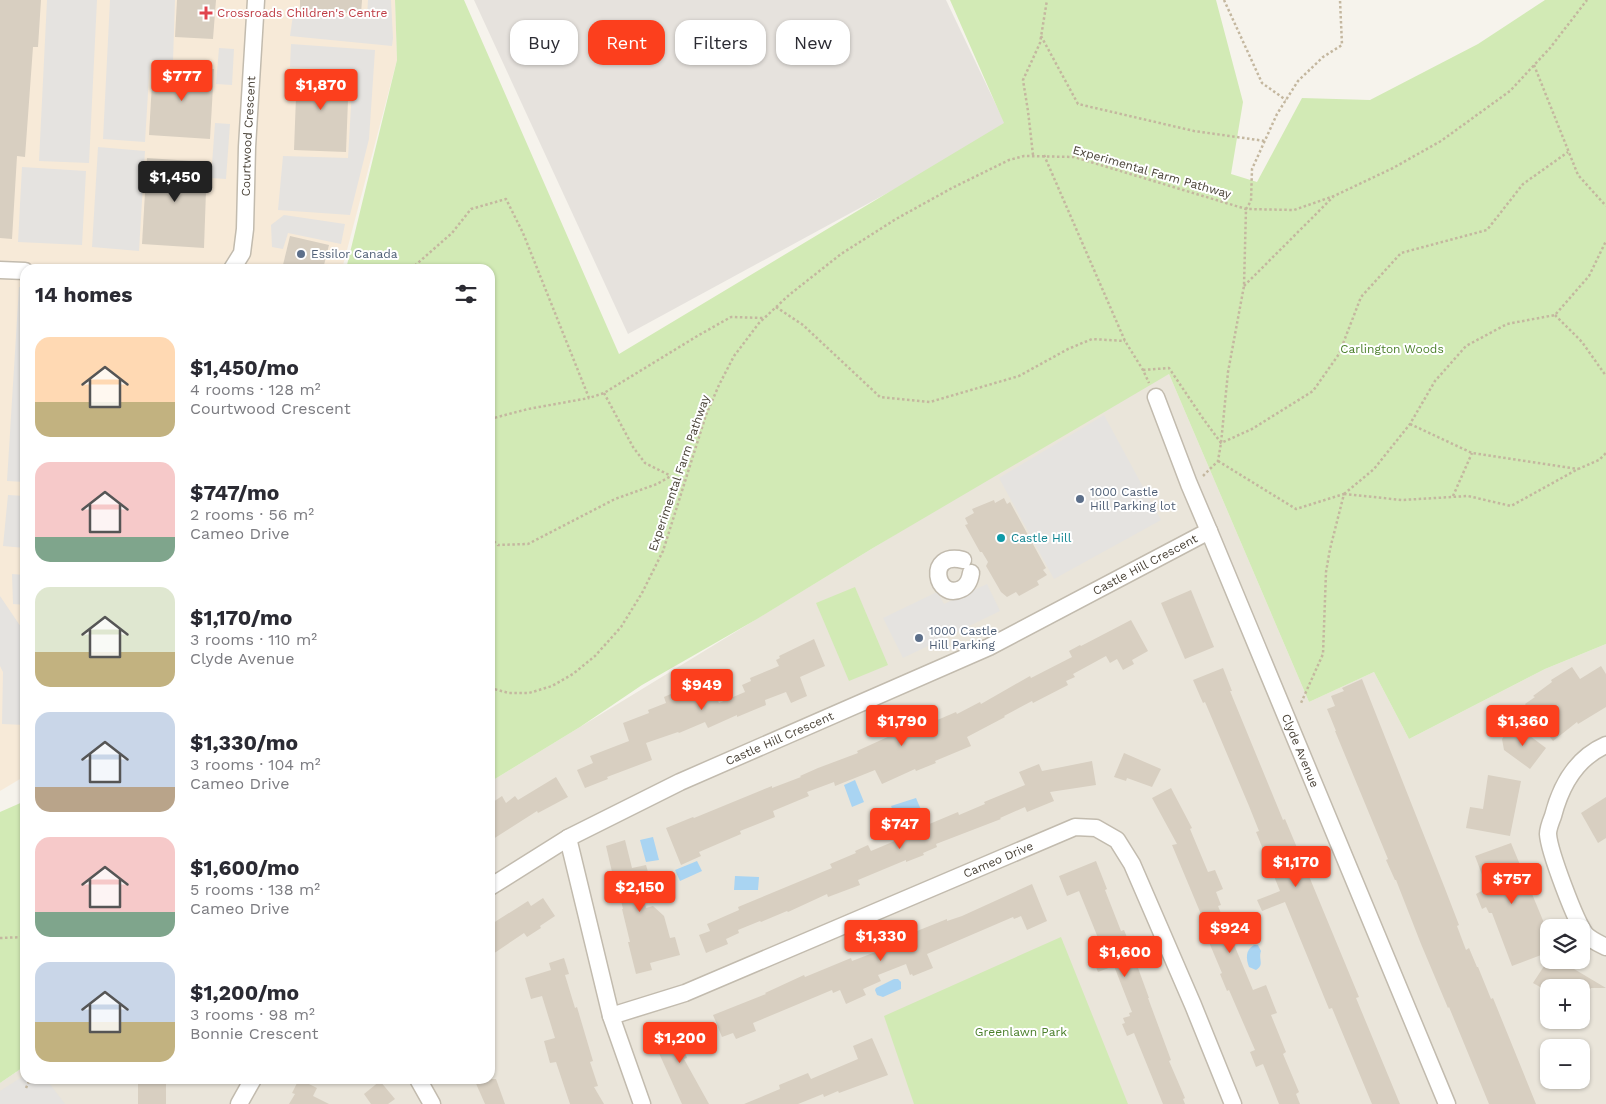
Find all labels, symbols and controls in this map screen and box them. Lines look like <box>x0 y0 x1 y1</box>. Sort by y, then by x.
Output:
marker: Crossroads Children's Centre <box>199 6 213 20</box>
place label: Crossroads Children's Centre <box>217 6 388 20</box>
chip: Buy <box>510 20 578 65</box>
chip: Rent <box>588 20 665 65</box>
chip: Filters <box>675 20 766 65</box>
chip: New <box>776 20 850 65</box>
pin: $777 <box>152 59 212 102</box>
text: $777 <box>162 66 202 85</box>
pin: $1,870 <box>280 68 362 111</box>
street label: Courtwood Crescent <box>239 75 258 197</box>
text: $1,870 <box>296 75 346 94</box>
street label: Experimental Farm Pathway <box>1071 143 1234 202</box>
pin: $1,450 <box>134 160 216 203</box>
text: $1,450 <box>149 167 201 186</box>
place label: Essilor Canada <box>311 247 398 261</box>
marker: Essilor Canada <box>295 248 307 260</box>
icon: filters <box>452 280 480 308</box>
text: 14 homes <box>35 282 132 307</box>
park label: Carlington Woods <box>1340 342 1444 356</box>
text: $1,450/mo <box>190 355 299 380</box>
icon: home <box>75 357 135 417</box>
text: 4 rooms · 128 m² <box>190 380 321 399</box>
street label: Experimental Farm Pathway <box>646 392 713 553</box>
text: Courtwood Crescent <box>190 399 351 418</box>
text: $747/mo <box>190 480 279 505</box>
icon: home <box>75 482 135 542</box>
place label: 1000 Castle Hill Parking lot <box>1090 485 1176 513</box>
marker: 1000 Castle Hill Parking lot <box>1074 493 1086 505</box>
text: 2 rooms · 56 m² <box>190 505 314 524</box>
text: Cameo Drive <box>190 524 289 543</box>
place label: Castle Hill <box>1011 531 1072 545</box>
street label: Castle Hill Crescent <box>1090 531 1200 598</box>
marker: Castle Hill <box>995 532 1007 544</box>
text: $1,170/mo <box>190 605 292 630</box>
icon: home <box>75 607 135 667</box>
place label: 1000 Castle Hill Parking <box>929 624 997 652</box>
text: 3 rooms · 110 m² <box>190 630 317 649</box>
marker: 1000 Castle Hill Parking <box>913 632 925 644</box>
text: Clyde Avenue <box>190 649 294 668</box>
pin: $949 <box>672 668 732 711</box>
text: $949 <box>682 675 722 694</box>
pin: $1,790 <box>861 704 943 747</box>
pin: $1,360 <box>1482 704 1564 747</box>
street label: Castle Hill Crescent <box>723 709 836 768</box>
text: $1,790 <box>877 711 927 730</box>
text: $1,360 <box>1497 711 1549 730</box>
street label: Clyde Avenue <box>1279 712 1322 790</box>
text: $1,330/mo <box>190 730 298 755</box>
icon: home <box>75 732 135 792</box>
text: 3 rooms · 104 m² <box>190 755 321 774</box>
text: Cameo Drive <box>190 774 289 793</box>
pin: $747 <box>870 808 930 850</box>
text: $747 <box>881 814 919 833</box>
street label: Cameo Drive <box>961 839 1035 881</box>
pin: $1,170 <box>1255 846 1337 888</box>
text: $1,170 <box>1273 852 1319 871</box>
text: $1,600/mo <box>190 855 299 880</box>
icon: home <box>75 857 135 917</box>
pin: $757 <box>1482 862 1542 905</box>
text: $757 <box>1493 869 1531 888</box>
pin: $2,150 <box>599 870 681 913</box>
text: $2,150 <box>615 877 665 896</box>
text: 5 rooms · 138 m² <box>190 880 320 899</box>
text: Cameo Drive <box>190 899 289 918</box>
pin: $924 <box>1200 912 1260 954</box>
text: $924 <box>1210 918 1250 937</box>
map controls <box>1540 919 1590 1089</box>
button: layers <box>1540 919 1590 969</box>
pin: $1,330 <box>840 920 922 962</box>
text: $1,330 <box>855 926 907 945</box>
pin: $1,600 <box>1084 936 1166 978</box>
text: $1,600 <box>1099 942 1151 961</box>
button: + <box>1540 979 1590 1029</box>
text: $1,200/mo <box>190 980 299 1005</box>
icon: home <box>75 982 135 1042</box>
text: 3 rooms · 98 m² <box>190 1005 315 1024</box>
pin: $1,200 <box>639 1022 721 1064</box>
text: Bonnie Crescent <box>190 1024 318 1043</box>
park label: Greenlawn Park <box>975 1025 1067 1039</box>
text: $1,200 <box>654 1028 706 1047</box>
button: − <box>1540 1039 1590 1089</box>

